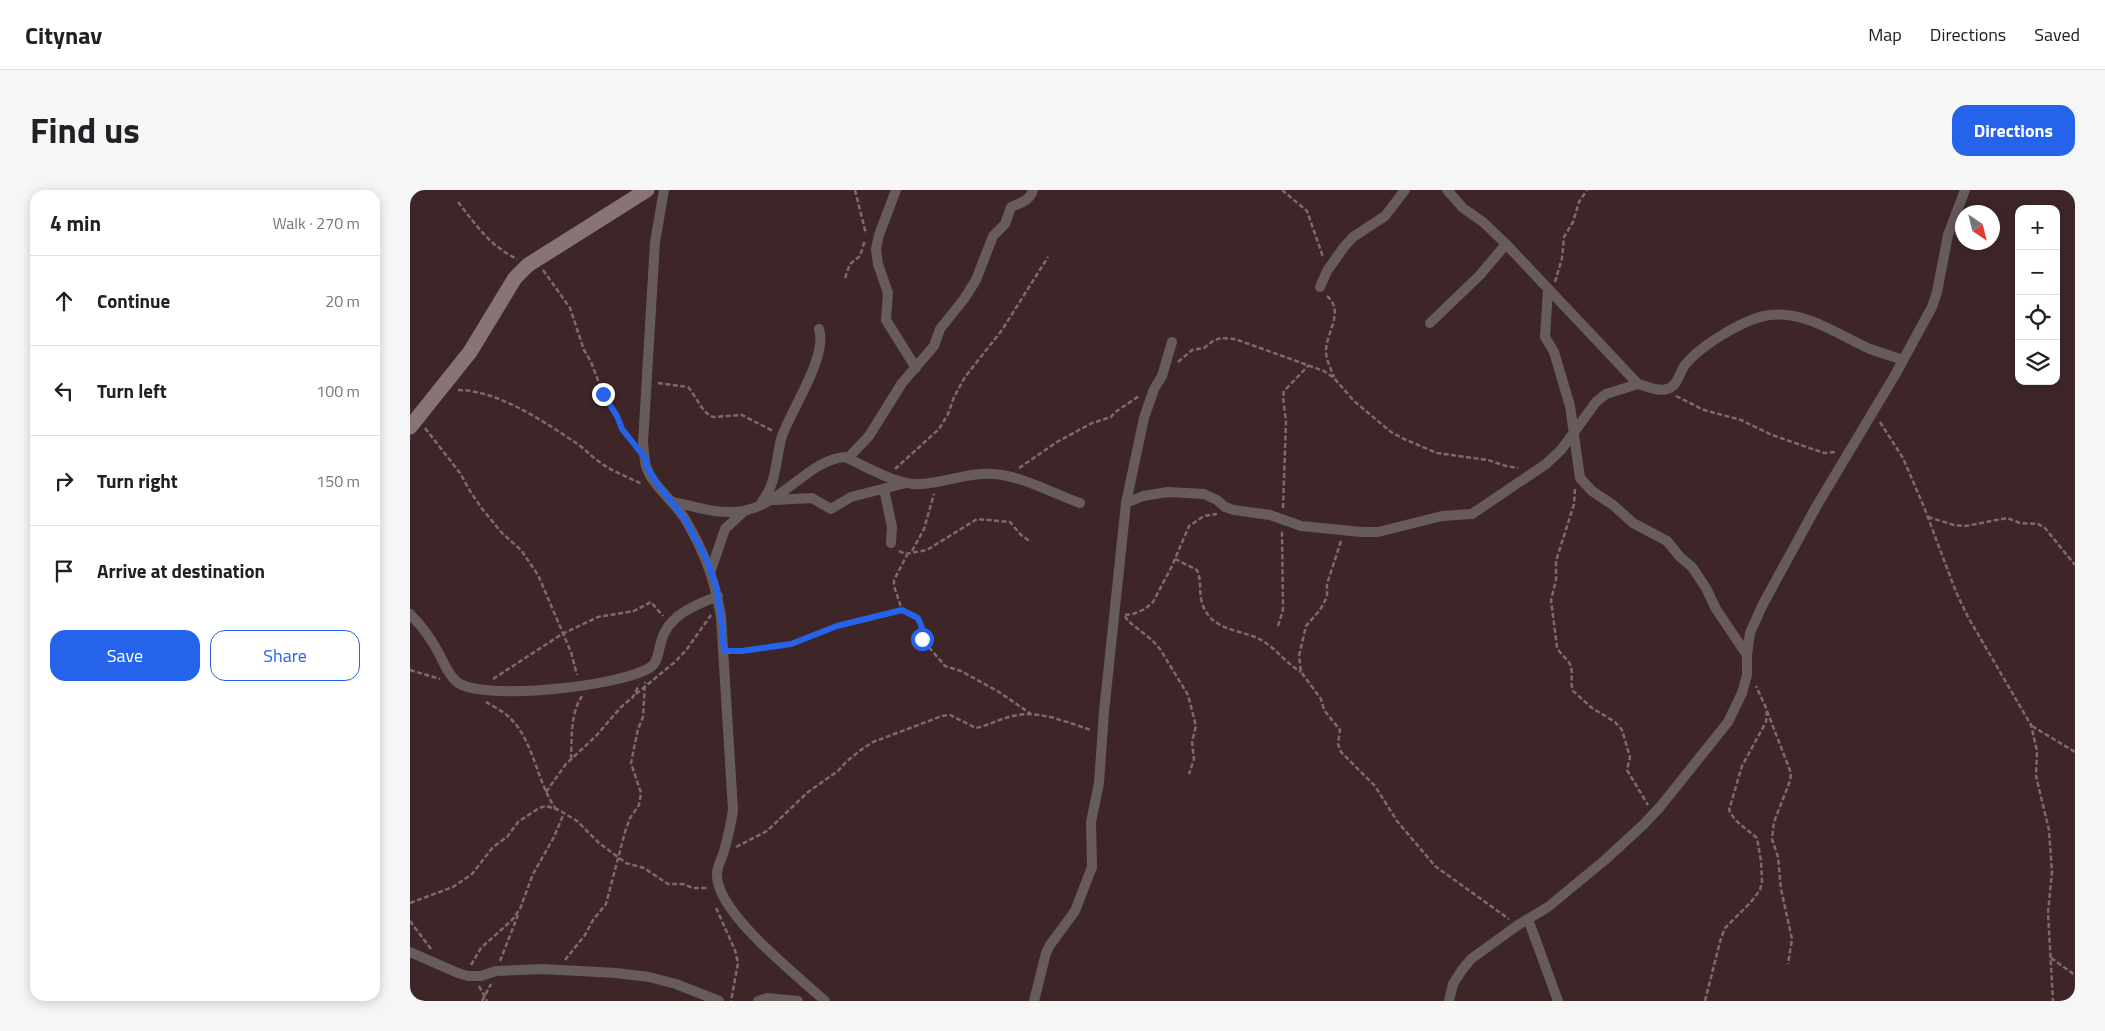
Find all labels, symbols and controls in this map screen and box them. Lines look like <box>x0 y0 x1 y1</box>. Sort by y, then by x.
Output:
text: Citynav <box>25 17 102 53</box>
text: Map <box>1868 21 1902 48</box>
text: Directions <box>1930 21 2006 48</box>
text: Saved <box>2034 21 2080 48</box>
text: Find us <box>30 103 140 157</box>
button: Directions <box>1952 105 2075 156</box>
north arrow <box>1955 205 2000 250</box>
map controls <box>2015 205 2060 385</box>
button: + <box>2015 205 2060 250</box>
text: 4 min <box>50 207 101 239</box>
text: Walk · 270 m <box>272 211 360 235</box>
button: − <box>2015 250 2060 295</box>
text: Continue <box>97 286 170 315</box>
icon: ahead <box>50 287 78 315</box>
text: 20 m <box>325 289 360 313</box>
button: locate <box>2015 295 2060 340</box>
button: layers <box>2015 340 2060 385</box>
text: Turn left <box>97 376 167 405</box>
icon: left <box>50 377 78 405</box>
text: 100 m <box>316 379 360 403</box>
route end <box>592 383 615 406</box>
text: Turn right <box>97 466 178 495</box>
icon: right <box>50 467 78 495</box>
text: 150 m <box>316 469 360 493</box>
text: Arrive at destination <box>97 556 265 585</box>
icon: arrive <box>50 557 78 585</box>
route start <box>911 628 934 651</box>
button: Save <box>50 630 200 681</box>
button: Share <box>210 630 360 681</box>

